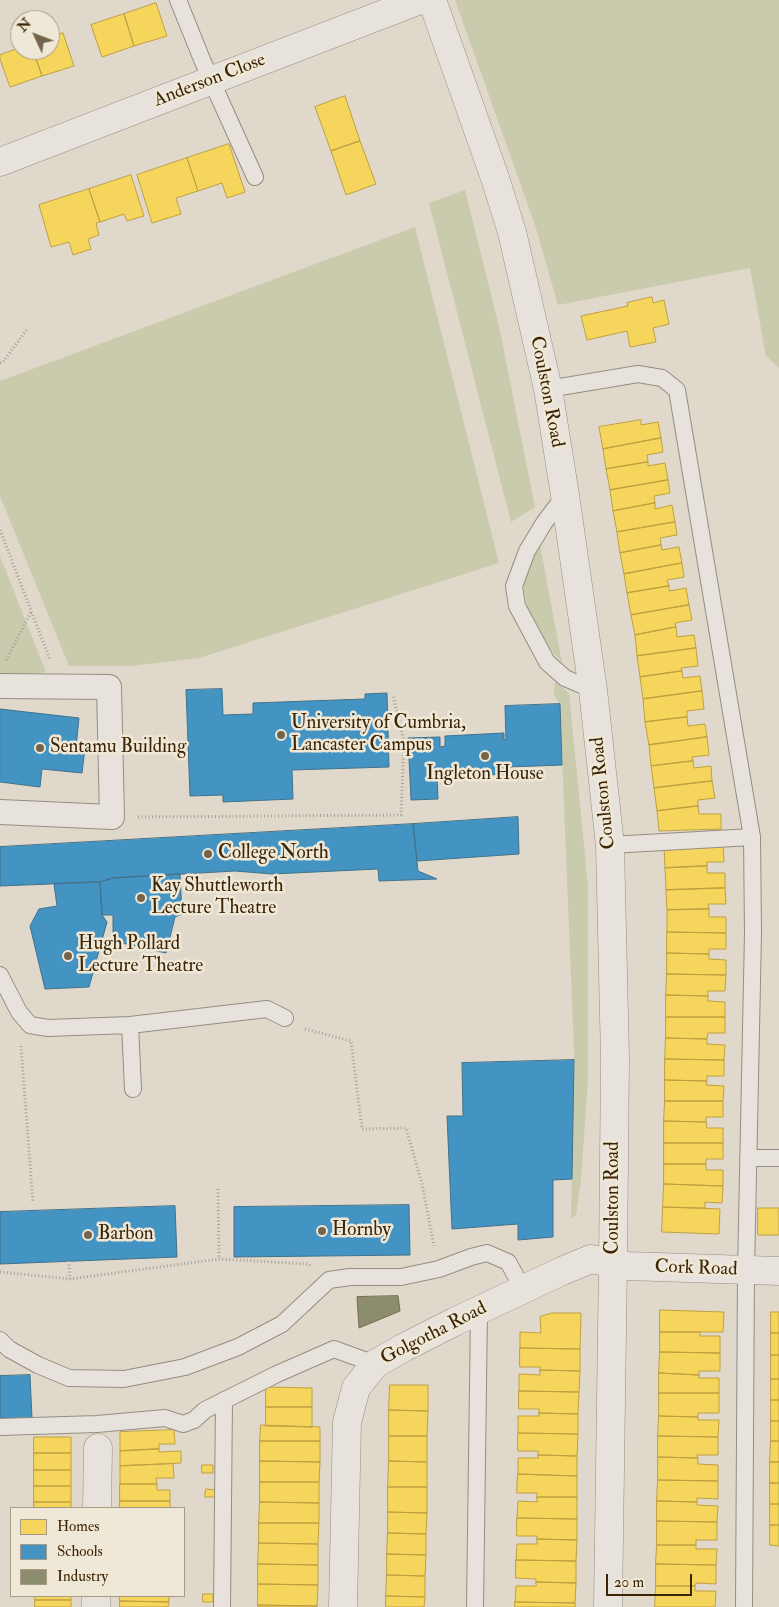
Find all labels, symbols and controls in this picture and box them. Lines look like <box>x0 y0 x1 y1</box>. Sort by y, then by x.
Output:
north arrow <box>10 10 60 60</box>
text: N <box>14 15 35 36</box>
street label: Anderson Close <box>151 49 269 113</box>
street label: Coulston Road <box>524 334 568 450</box>
place label: University of Cumbria, Lancaster Campus <box>291 713 466 757</box>
marker: University of Cumbria, Lancaster Campus <box>275 729 287 741</box>
street label: Coulston Road <box>587 736 621 850</box>
place label: Sentamu Building <box>50 737 186 759</box>
marker: Sentamu Building <box>34 742 46 754</box>
marker: Ingleton House <box>479 750 491 762</box>
place label: Ingleton House <box>426 764 544 786</box>
place label: College North <box>218 843 329 865</box>
marker: College North <box>202 848 214 860</box>
place label: Kay Shuttleworth Lecture Theatre <box>151 876 283 920</box>
marker: Kay Shuttleworth Lecture Theatre <box>135 892 147 904</box>
place label: Hugh Pollard Lecture Theatre <box>78 934 203 978</box>
marker: Hugh Pollard Lecture Theatre <box>62 950 74 962</box>
street label: Coulston Road <box>603 1141 625 1255</box>
place label: Hornby <box>332 1220 391 1242</box>
place label: Barbon <box>98 1224 154 1246</box>
marker: Hornby <box>316 1225 328 1237</box>
marker: Barbon <box>82 1229 94 1241</box>
street label: Cork Road <box>654 1256 738 1282</box>
street label: Golgotha Road <box>377 1298 491 1370</box>
legend <box>10 1507 185 1597</box>
text: Homes <box>57 1517 99 1536</box>
text: Schools <box>57 1542 103 1561</box>
scale bar <box>609 1564 695 1596</box>
text: Industry <box>57 1567 108 1586</box>
text: 20 m <box>614 1573 644 1592</box>

